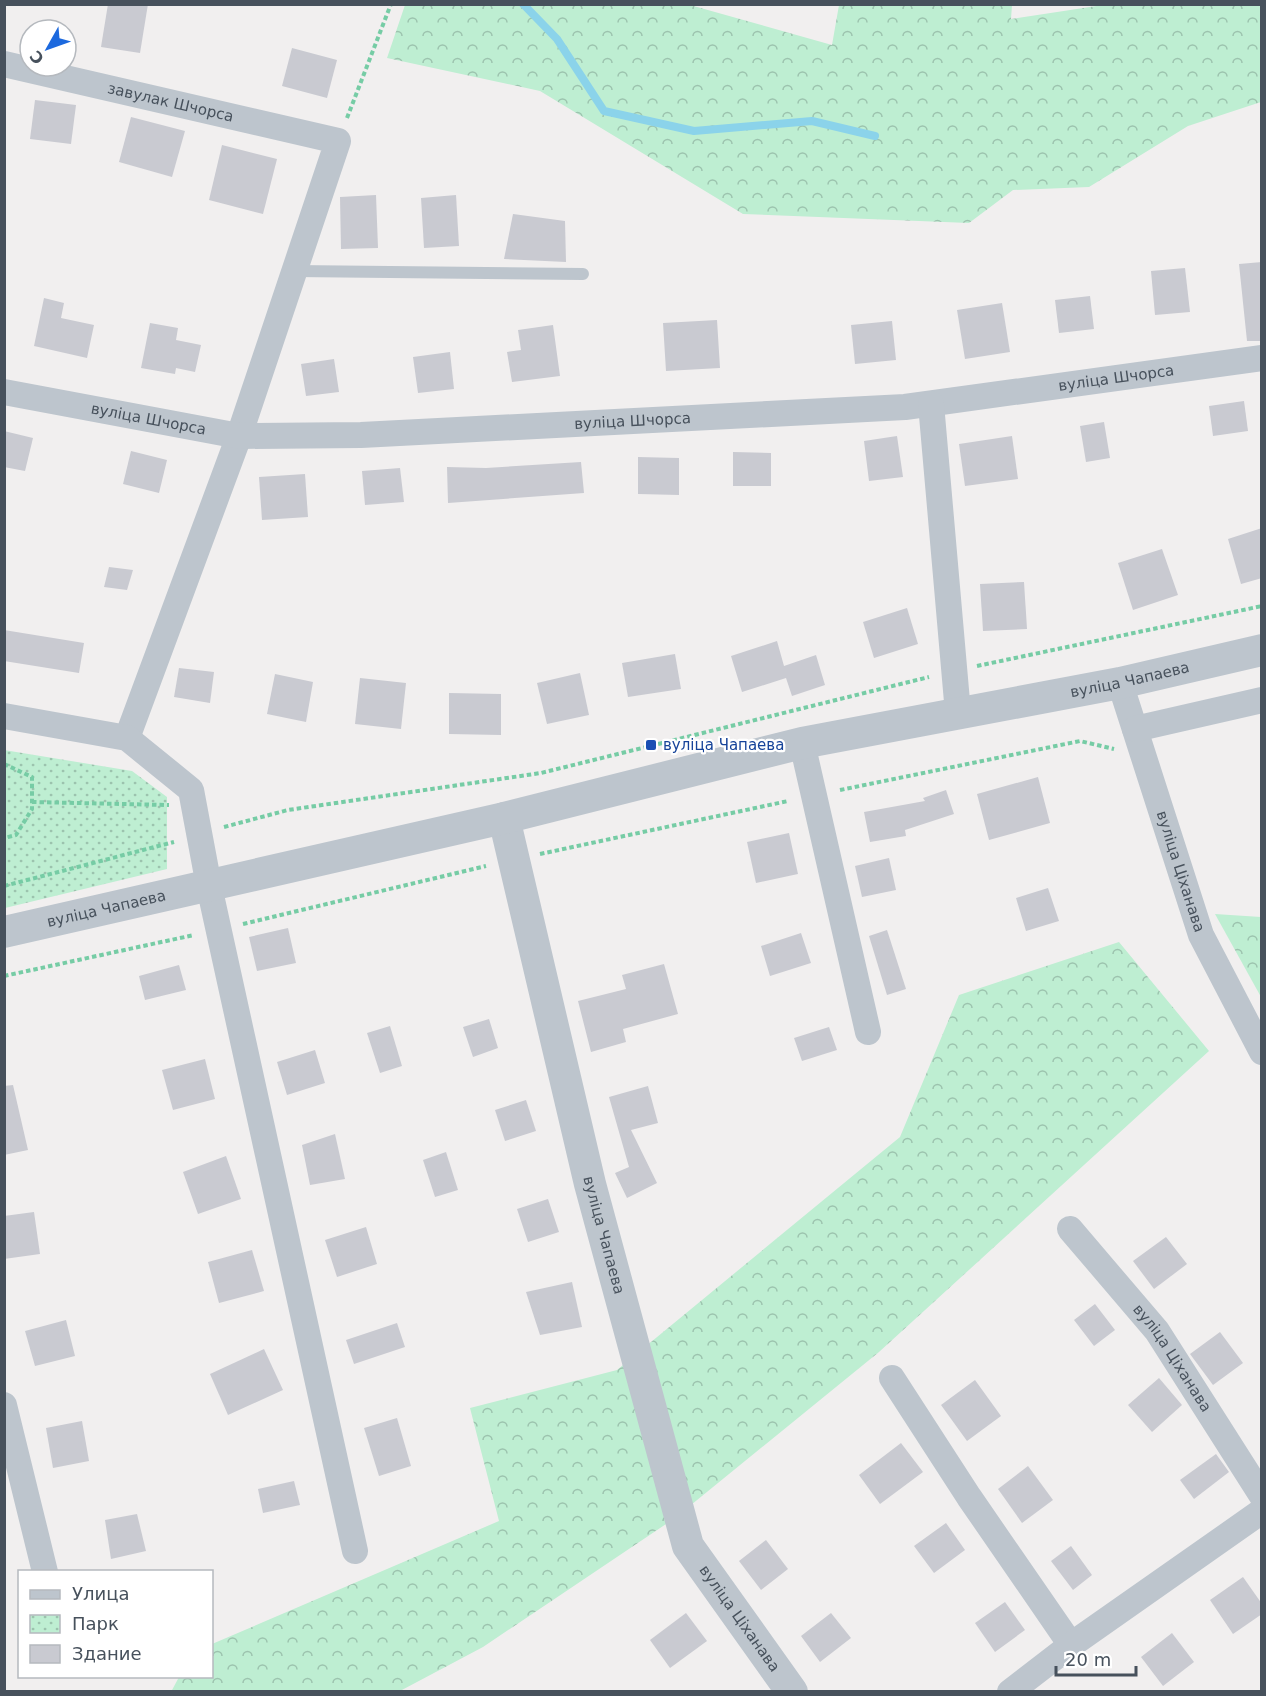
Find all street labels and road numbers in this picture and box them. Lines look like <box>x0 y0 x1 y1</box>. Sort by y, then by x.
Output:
street label: завулак Шчорса <box>106 79 235 126</box>
street label: вуліца Шчорса <box>1057 361 1175 395</box>
street label: вуліца Шчорса <box>89 399 208 439</box>
street label: вуліца Шчорса <box>574 409 691 433</box>
street label: вуліца Чапаева <box>1069 658 1191 701</box>
street label: вуліца Ціханава <box>1153 808 1209 935</box>
street label: вуліца Чапаева <box>45 886 168 931</box>
street label: вуліца Чапаева <box>579 1174 628 1296</box>
street label: вуліца Ціханава <box>1129 1301 1215 1415</box>
street label: вуліца Ціханава <box>696 1562 784 1675</box>

